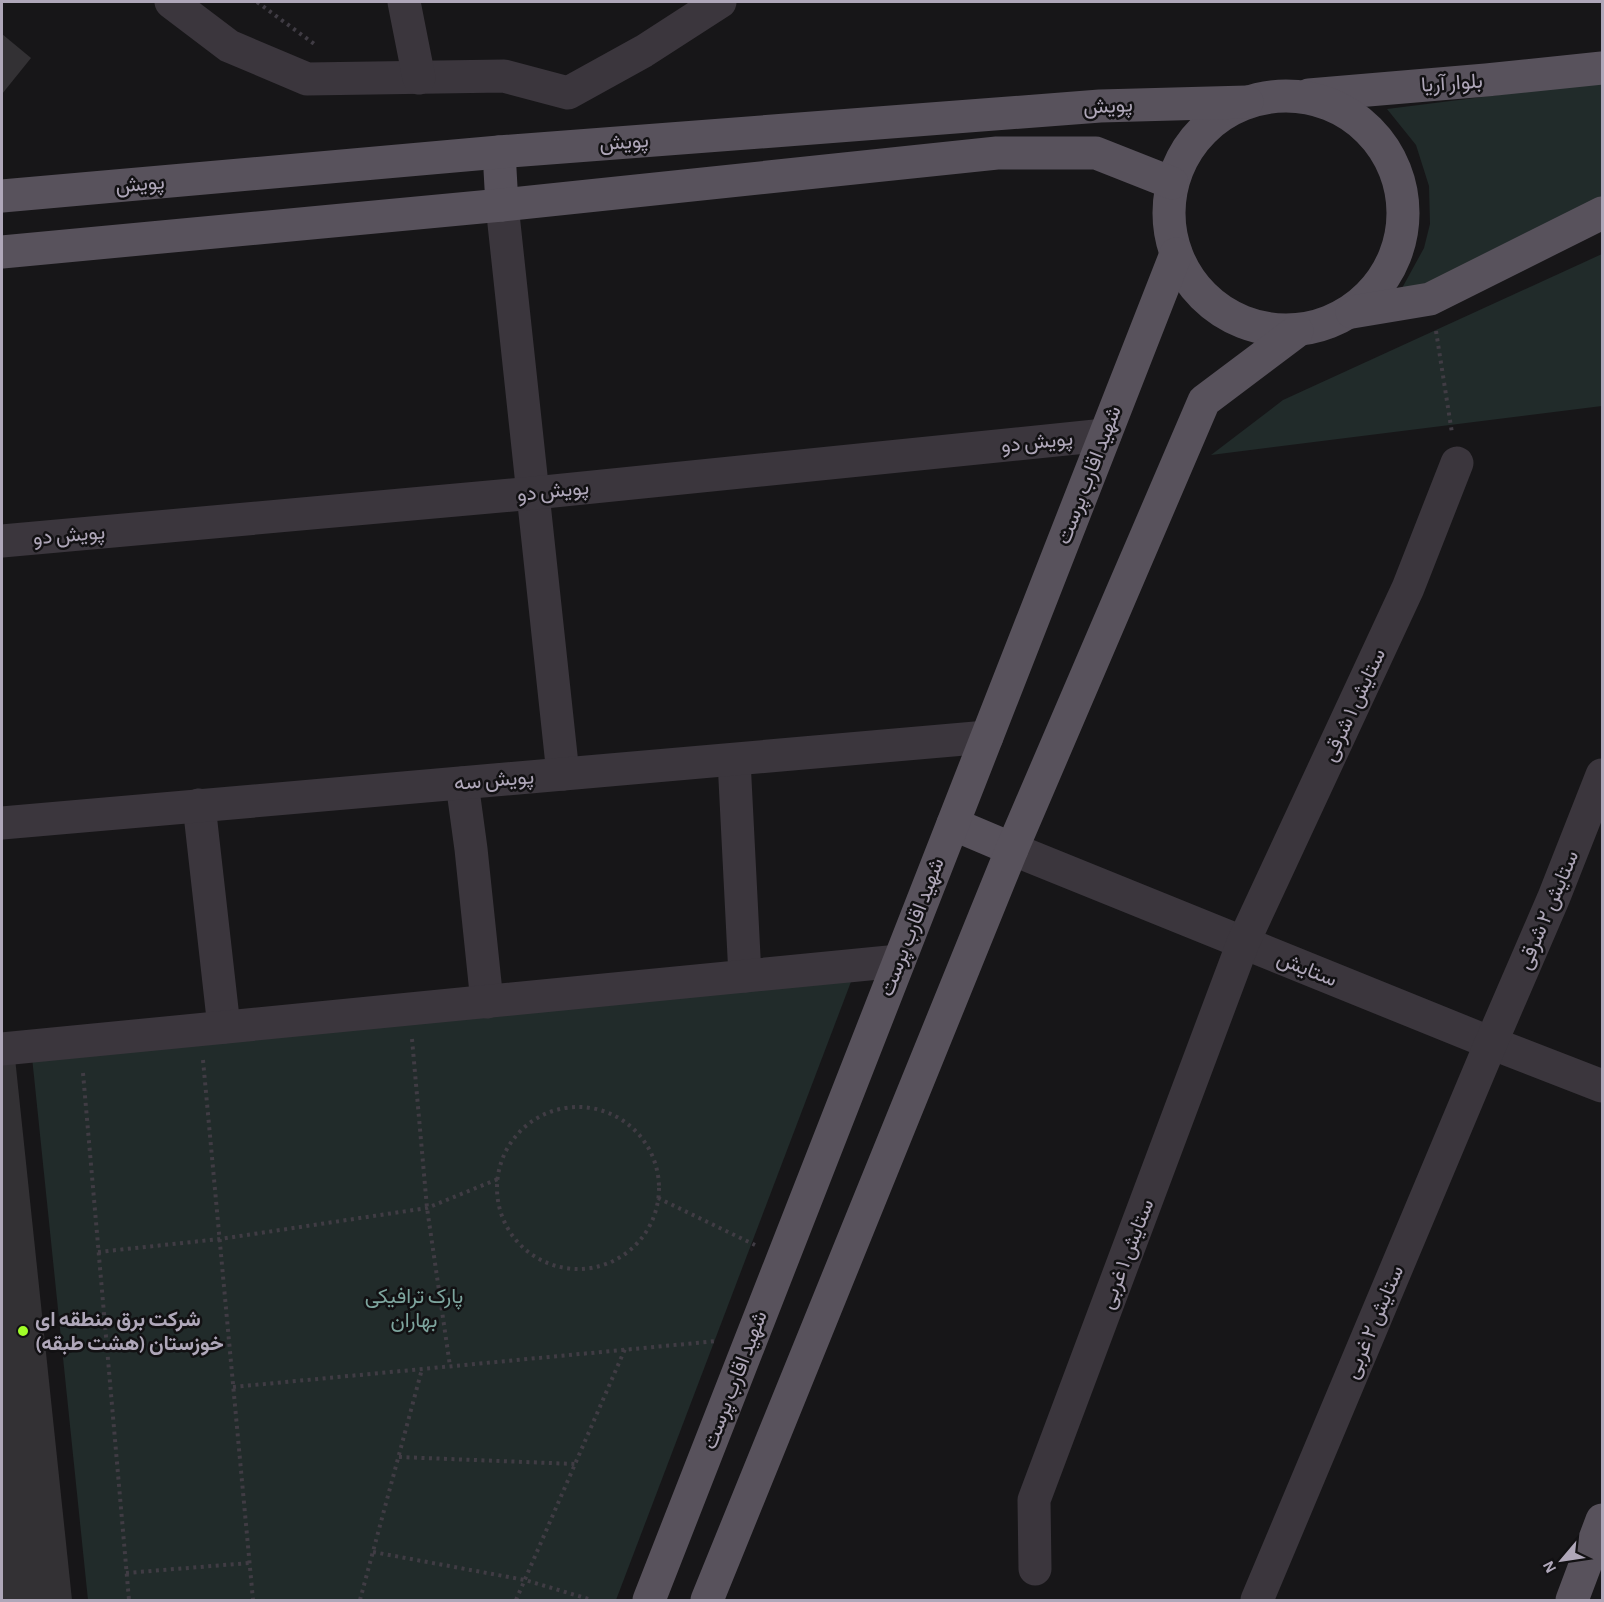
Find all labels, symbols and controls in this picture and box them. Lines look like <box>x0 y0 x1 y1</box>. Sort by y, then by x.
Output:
street label: بلوار آریا <box>1420 70 1484 98</box>
street label: پویش <box>1083 94 1133 121</box>
street label: پویش <box>599 130 650 157</box>
street label: پویش <box>114 171 166 200</box>
street label: شهید اقارب پرست <box>1053 403 1128 548</box>
street label: پویش دو <box>1000 428 1074 459</box>
street label: پویش دو <box>516 477 590 508</box>
street label: پویش دو <box>32 521 106 552</box>
street label: ستایش ۱ شرقی <box>1319 645 1391 766</box>
street label: پویش سه <box>453 766 535 797</box>
street label: ستایش ۲ شرقی <box>1514 847 1584 973</box>
street label: شهید اقارب پرست <box>876 855 951 1000</box>
street label: ستایش <box>1274 948 1340 991</box>
street label: ستایش ۱ غربی <box>1096 1196 1159 1313</box>
street label: ستایش ۲ غربی <box>1341 1262 1409 1383</box>
park label: پارک ترافیکی بهاران <box>365 1286 463 1333</box>
street label: شهید اقارب پرست <box>699 1308 774 1453</box>
place label: شرکت برق منطقه ای خوزستان (هشت طبقه) <box>35 1309 224 1356</box>
marker: شرکت برق منطقه ای خوزستان (هشت طبقه) <box>16 1324 30 1338</box>
north arrow <box>1532 1530 1592 1590</box>
text: N <box>1540 1558 1559 1576</box>

